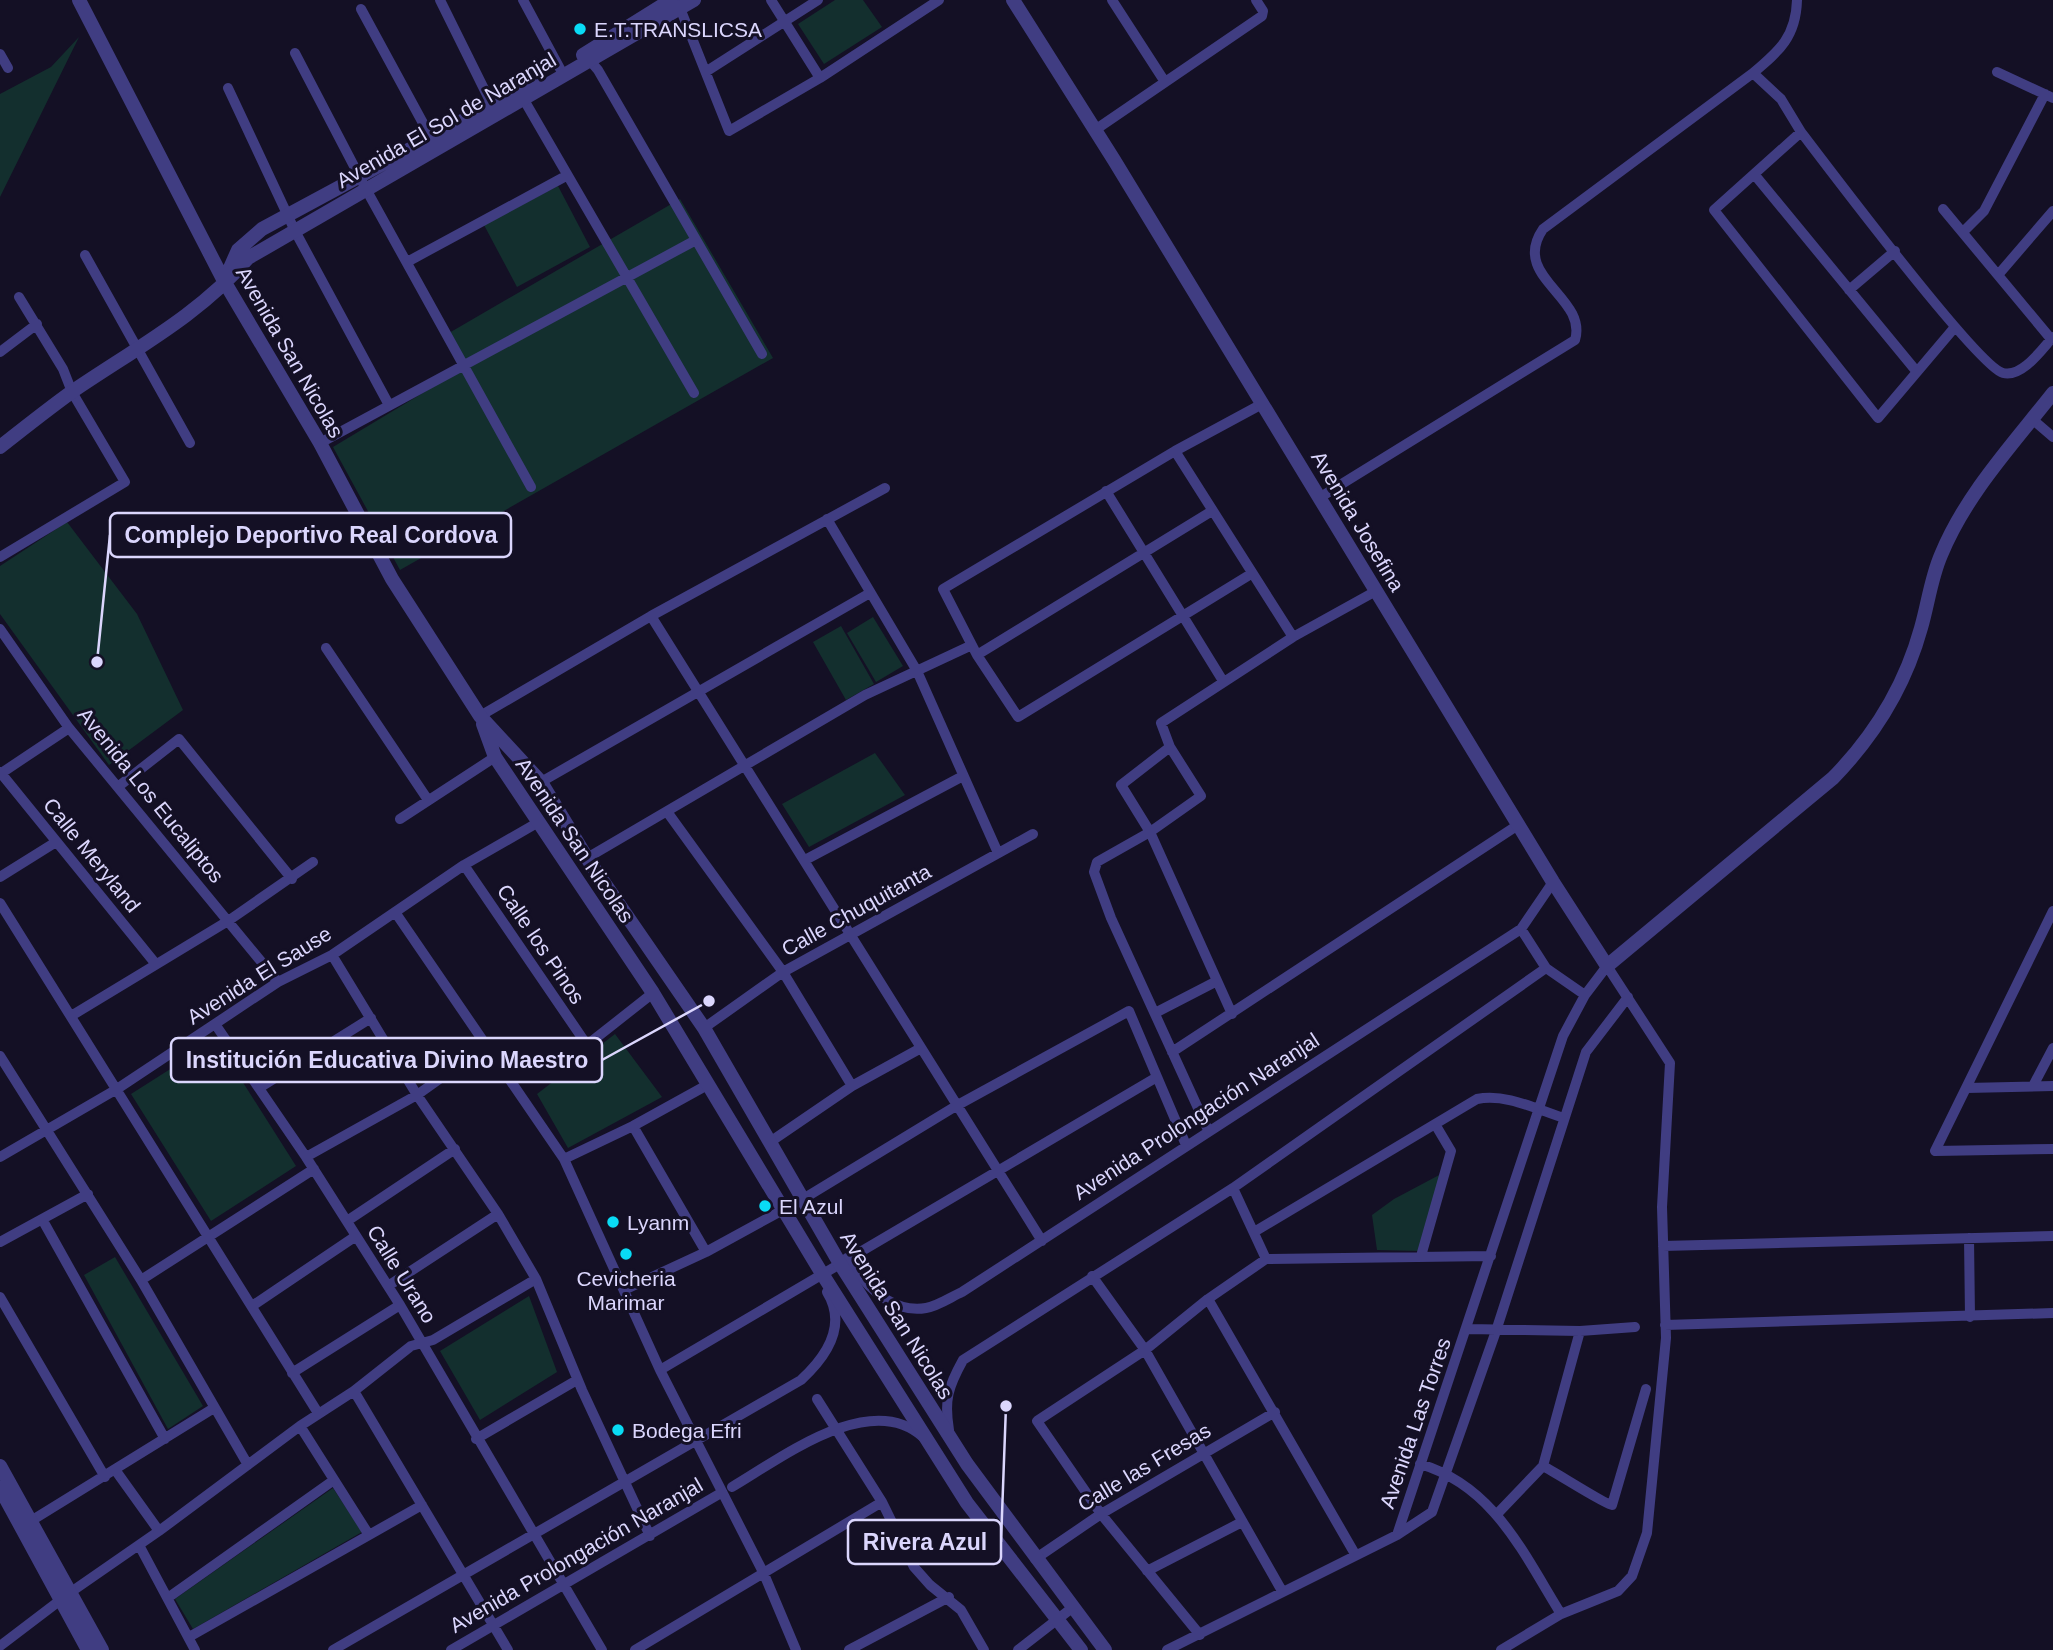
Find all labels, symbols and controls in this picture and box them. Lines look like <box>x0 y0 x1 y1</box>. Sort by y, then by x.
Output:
place label: E.T.TRANSLICSA <box>594 18 762 41</box>
marker: E.T.TRANSLICSA <box>572 21 588 37</box>
street label: Avenida El Sol de Naranjal <box>332 48 560 192</box>
street label: Avenida San Nicolas <box>232 263 348 441</box>
street label: Avenida Josefina <box>1307 447 1409 596</box>
callout: Complejo Deportivo Real Cordova <box>110 513 511 557</box>
text: Complejo Deportivo Real Cordova <box>124 522 498 548</box>
street label: Avenida Los Eucaliptos <box>73 703 229 887</box>
street label: Avenida San Nicolas <box>511 753 639 927</box>
street label: Calle Meryland <box>39 793 145 917</box>
street label: Calle Chuquitanta <box>777 859 935 961</box>
street label: Calle los Pinos <box>493 880 589 1008</box>
street label: Avenida El Sause <box>183 921 335 1029</box>
street label: Avenida Prolongación Naranjal <box>1069 1028 1323 1204</box>
callout: Institución Educativa Divino Maestro <box>171 1038 602 1082</box>
text: Institución Educativa Divino Maestro <box>186 1047 588 1073</box>
place label: El Azul <box>779 1195 843 1218</box>
marker: El Azul <box>757 1198 773 1214</box>
place label: Lyanm <box>627 1211 689 1234</box>
marker: Lyanm <box>605 1214 621 1230</box>
street label: Calle Urano <box>363 1221 441 1327</box>
street label: Avenida San Nicolas <box>836 1227 958 1403</box>
marker: Cevicheria Marimar <box>618 1246 634 1262</box>
place label: Cevicheria Marimar <box>576 1267 676 1314</box>
street label: Avenida Las Torres <box>1375 1335 1455 1511</box>
street label: Calle las Fresas <box>1074 1418 1214 1516</box>
place label: Bodega Efri <box>632 1419 742 1442</box>
marker: Bodega Efri <box>610 1422 626 1438</box>
street label: Avenida Prolongación Naranjal <box>446 1473 706 1637</box>
callout: Rivera Azul <box>848 1520 1001 1564</box>
text: Rivera Azul <box>863 1529 987 1555</box>

